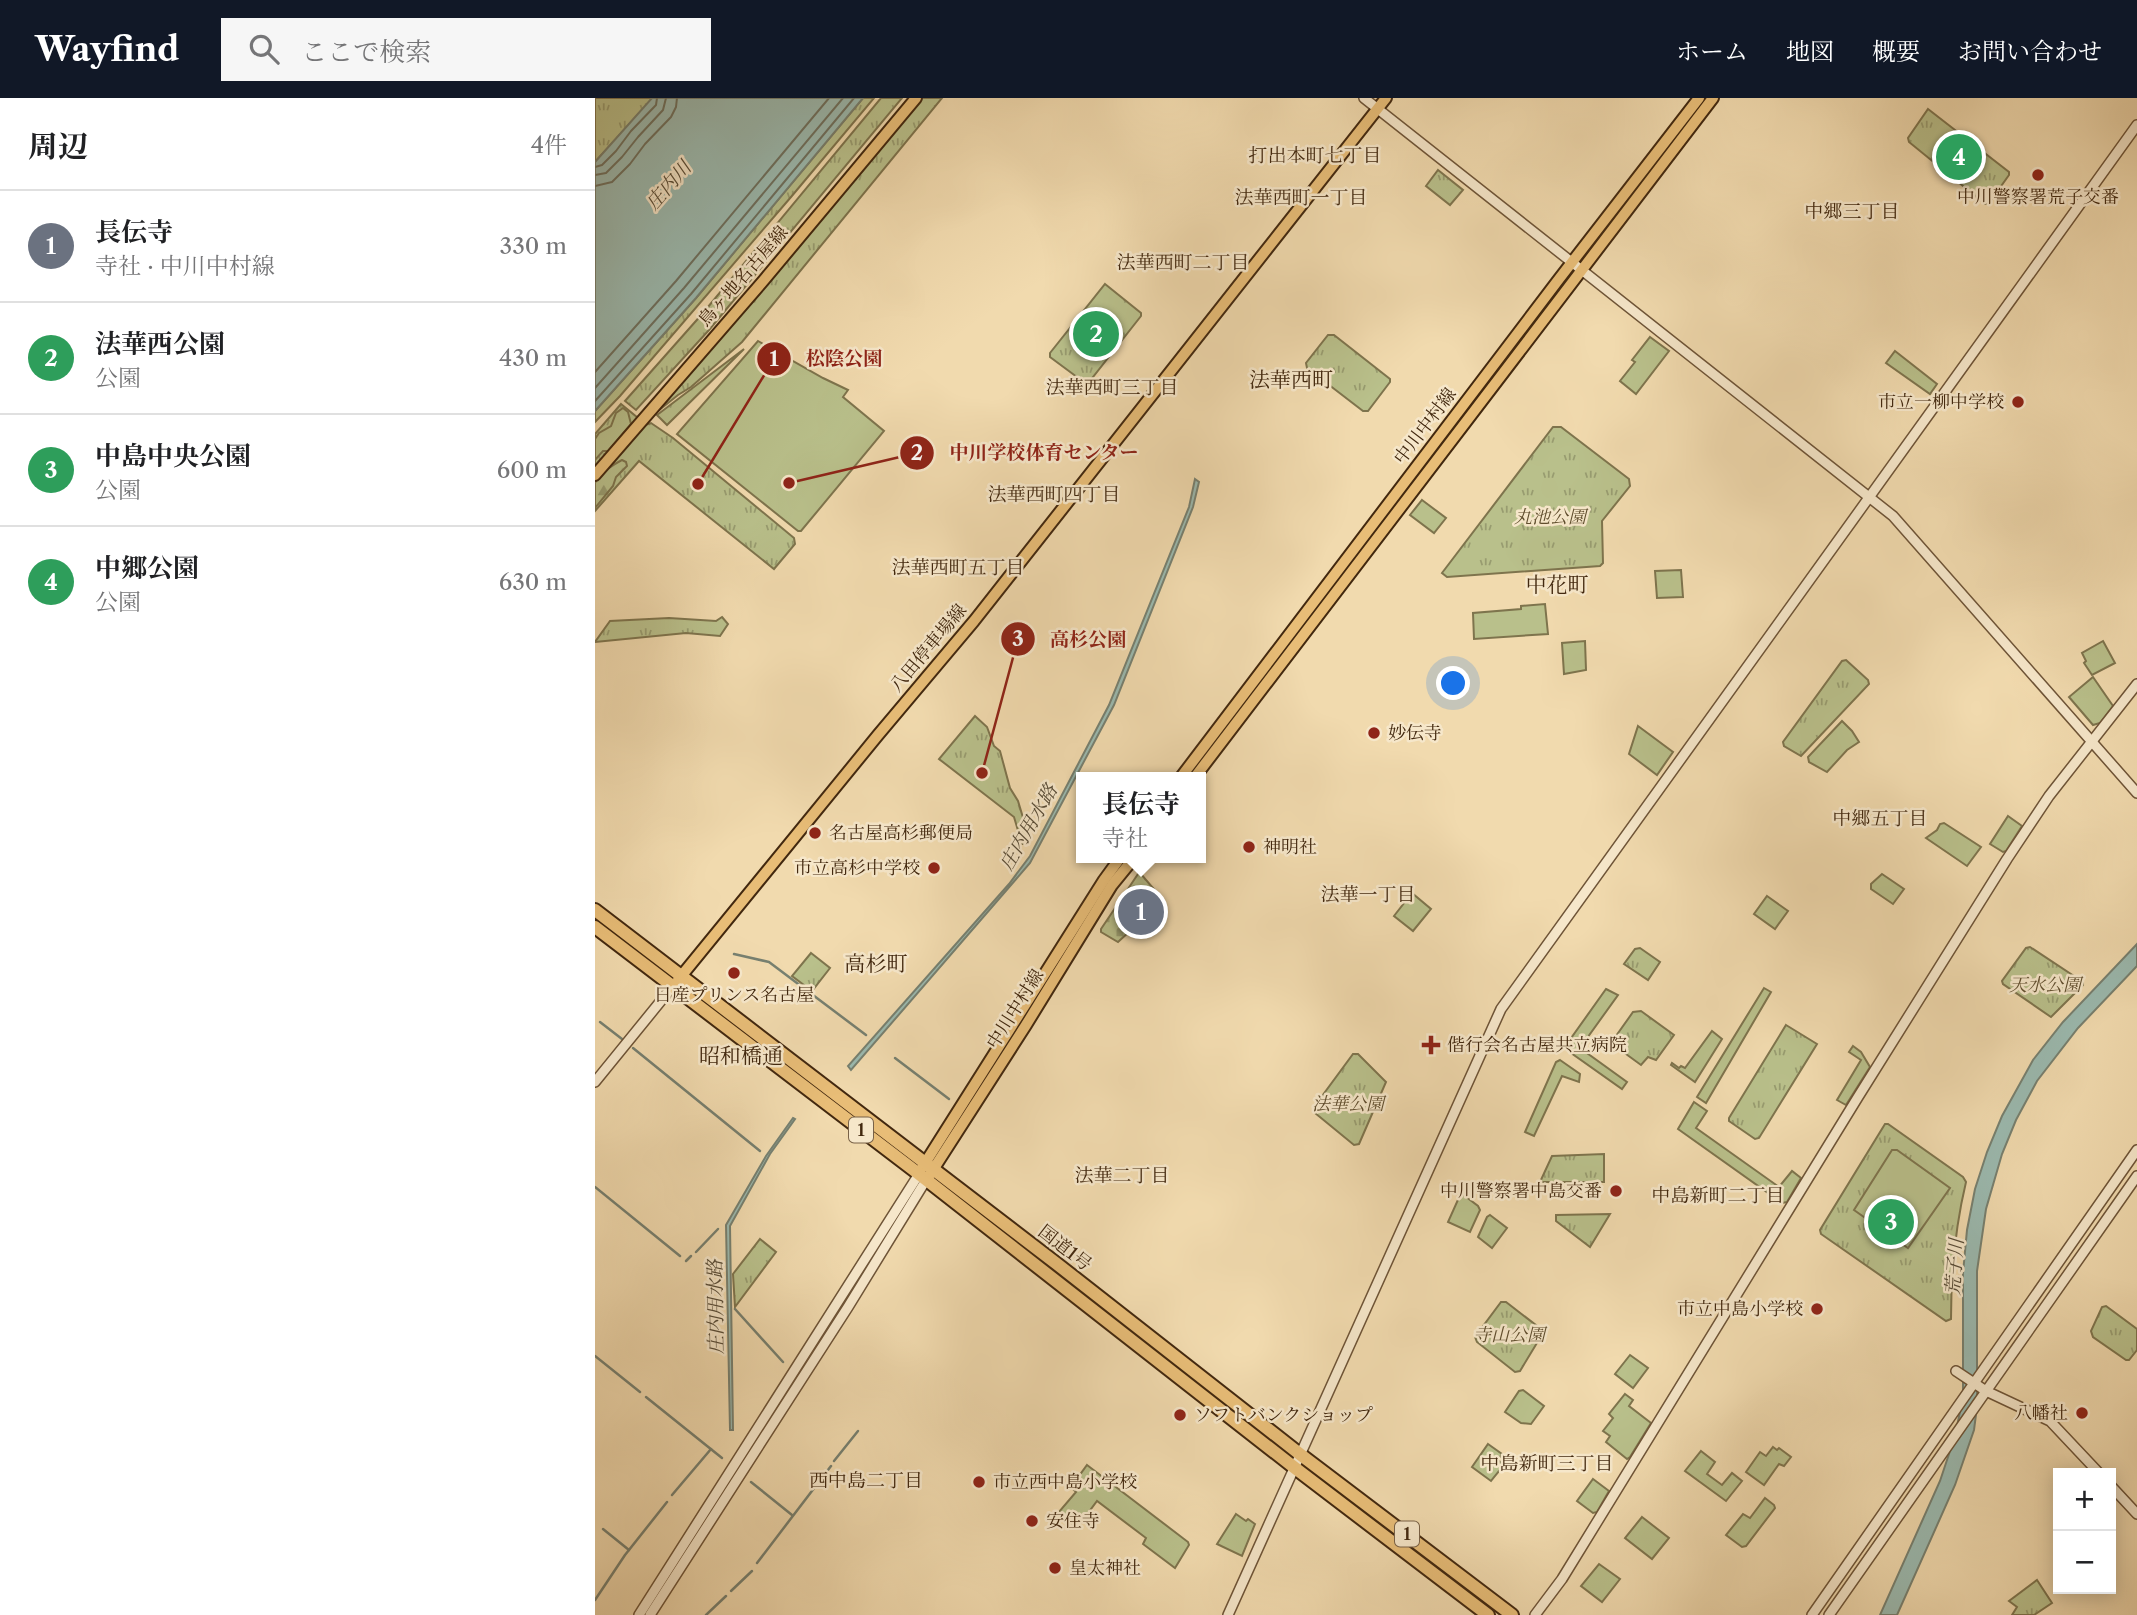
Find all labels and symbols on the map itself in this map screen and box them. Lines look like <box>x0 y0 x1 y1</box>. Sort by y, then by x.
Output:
pin: 4 <box>1936 131 1982 183</box>
district label: 打出本町七丁目 <box>1248 144 1382 167</box>
water label: 庄内川 <box>641 155 697 214</box>
marker: 中川警察署荒子交番 <box>2030 167 2046 183</box>
district label: 法華西町一丁目 <box>1234 186 1368 209</box>
place label: 中川警察署荒子交番 <box>1957 186 2119 208</box>
district label: 中郷三丁目 <box>1804 200 1900 223</box>
street label: 鳥ヶ地名古屋線 <box>693 221 793 331</box>
district label: 法華西町二丁目 <box>1116 251 1250 274</box>
pin: 2 <box>1073 308 1119 360</box>
callout: 松陰公園 <box>757 339 896 379</box>
text: 1 <box>769 346 779 371</box>
text: 松陰公園 <box>806 347 882 370</box>
district label: 法華西町 <box>1249 367 1333 392</box>
district label: 法華西町三丁目 <box>1045 376 1179 399</box>
street label: 中川中村線 <box>1389 383 1461 469</box>
place label: 市立一柳中学校 <box>1878 391 2004 413</box>
marker: 市立一柳中学校 <box>2010 394 2026 410</box>
callout: 中川学校体育センター <box>900 433 1153 473</box>
text: 2 <box>911 440 923 465</box>
text: 中川学校体育センター <box>949 441 1139 464</box>
district label: 法華西町四丁目 <box>987 483 1121 506</box>
park label: 丸池公園 <box>1514 506 1589 528</box>
district label: 法華西町五丁目 <box>891 556 1025 579</box>
district label: 中花町 <box>1526 572 1589 597</box>
street label: 八田停車場線 <box>885 600 971 696</box>
callout: 高杉公園 <box>1001 619 1140 659</box>
text: 3 <box>1012 626 1024 651</box>
text: 高杉公園 <box>1050 628 1126 651</box>
your location <box>1436 666 1470 700</box>
place label: 妙伝寺 <box>1388 722 1442 744</box>
marker: 妙伝寺 <box>1366 725 1382 741</box>
water label: 庄内用水路 <box>995 779 1063 874</box>
district label: 中郷五丁目 <box>1832 807 1928 830</box>
place label: 名古屋高杉郵便局 <box>829 822 973 844</box>
marker: 名古屋高杉郵便局 <box>807 825 823 841</box>
place label: 神明社 <box>1263 836 1317 858</box>
marker: 神明社 <box>1241 839 1257 855</box>
place label: 市立高杉中学校 <box>794 857 920 879</box>
marker: 市立高杉中学校 <box>926 860 942 876</box>
district label: 法華一丁目 <box>1320 883 1416 906</box>
pin: 1 <box>1118 886 1164 938</box>
district label: 高杉町 <box>845 951 908 976</box>
marker: 日産プリンス名古屋 <box>726 965 742 981</box>
street label: 中川中村線 <box>982 965 1048 1053</box>
park label: 天水公園 <box>2009 974 2084 996</box>
place label: 日産プリンス名古屋 <box>654 984 814 1006</box>
place label: 偕行会名古屋共立病院 <box>1447 1034 1627 1056</box>
marker: 偕行会名古屋共立病院 <box>1421 1035 1441 1055</box>
district label: 昭和橋通 <box>699 1043 783 1068</box>
park label: 法華公園 <box>1312 1093 1387 1115</box>
road number: 1 <box>849 1118 873 1142</box>
district label: 法華二丁目 <box>1074 1164 1170 1187</box>
place label: 中川警察署中島交番 <box>1440 1180 1602 1202</box>
marker: 中川警察署中島交番 <box>1608 1183 1624 1199</box>
district label: 中島新町二丁目 <box>1651 1184 1785 1207</box>
pin: 3 <box>1868 1196 1914 1248</box>
street label: 国道1号 <box>1034 1220 1096 1276</box>
water label: 荒子川 <box>1941 1236 1968 1296</box>
water label: 庄内用水路 <box>703 1257 728 1355</box>
place label: 市立中島小学校 <box>1677 1298 1803 1320</box>
marker: 市立中島小学校 <box>1809 1301 1825 1317</box>
park label: 寺山公園 <box>1473 1324 1548 1346</box>
place label: 八幡社 <box>2014 1402 2068 1424</box>
place label: ソフトバンクショップ <box>1194 1404 1373 1426</box>
marker: 八幡社 <box>2074 1405 2090 1421</box>
marker: ソフトバンクショップ <box>1172 1407 1188 1423</box>
district label: 中島新町三丁目 <box>1480 1452 1614 1475</box>
district label: 西中島二丁目 <box>809 1469 923 1492</box>
place label: 市立西中島小学校 <box>993 1471 1137 1493</box>
marker: 市立西中島小学校 <box>971 1474 987 1490</box>
place label: 安住寺 <box>1046 1510 1100 1532</box>
marker: 安住寺 <box>1024 1513 1040 1529</box>
road number: 1 <box>1395 1522 1419 1546</box>
place label: 皇太神社 <box>1069 1557 1141 1579</box>
marker: 皇太神社 <box>1047 1560 1063 1576</box>

